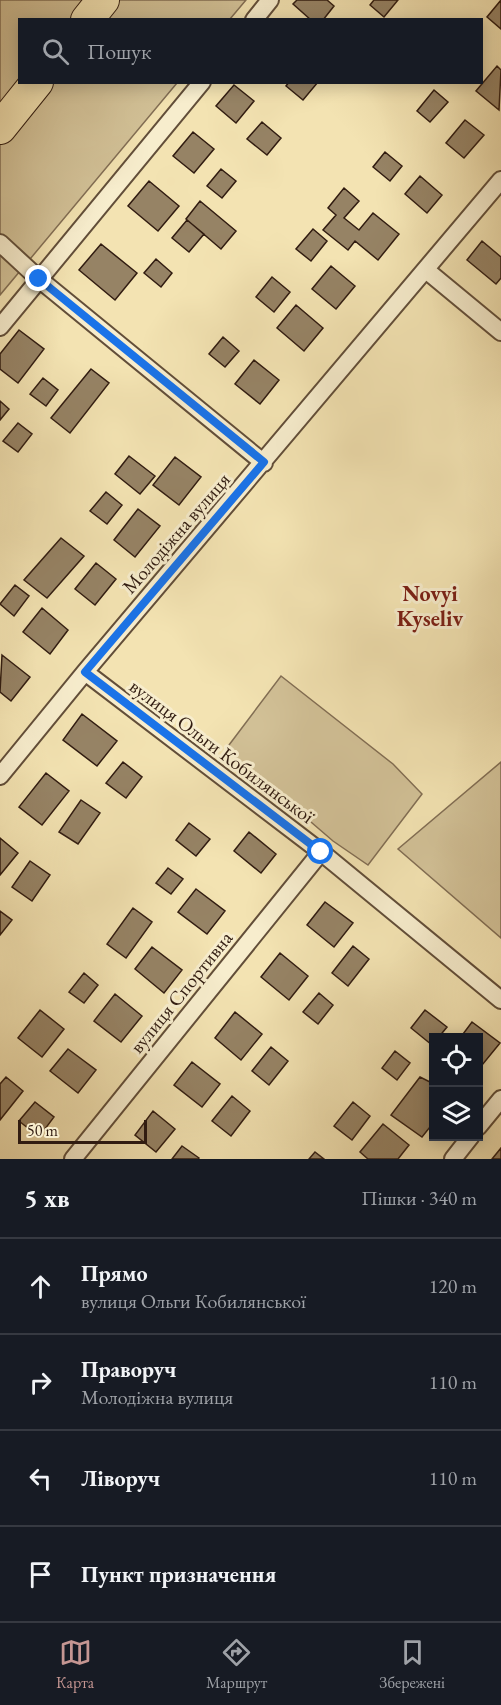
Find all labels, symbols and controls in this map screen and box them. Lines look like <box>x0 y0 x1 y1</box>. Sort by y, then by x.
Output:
search box <box>18 18 483 84</box>
icon: search <box>39 35 72 68</box>
text: Пошук <box>87 37 151 66</box>
route end <box>25 265 51 291</box>
street label: Молодіжна вулиця <box>116 467 236 599</box>
district label: Novyi Kyseliv <box>397 579 464 633</box>
street label: вулиця Ольги Кобилянської <box>124 673 321 830</box>
route start <box>307 838 333 864</box>
street label: вулиця Спортивна <box>124 926 238 1058</box>
map controls <box>429 1033 483 1141</box>
button: locate <box>429 1033 483 1087</box>
button: layers <box>429 1087 483 1141</box>
scale bar <box>18 1117 147 1144</box>
text: 50 m <box>27 1120 58 1141</box>
text: 5 хв <box>24 1181 70 1215</box>
text: Пішки · 340 m <box>361 1185 477 1211</box>
text: Прямо <box>81 1259 148 1288</box>
icon: ahead <box>24 1270 57 1303</box>
text: 120 m <box>429 1273 477 1299</box>
text: вулиця Ольги Кобилянської <box>81 1288 306 1314</box>
text: Праворуч <box>81 1355 177 1384</box>
icon: right <box>24 1366 57 1399</box>
text: 110 m <box>429 1369 477 1395</box>
text: Молодіжна вулиця <box>81 1384 233 1410</box>
icon: left <box>24 1462 57 1495</box>
text: Ліворуч <box>81 1464 160 1493</box>
text: 110 m <box>429 1465 477 1491</box>
icon: arrive <box>24 1558 57 1591</box>
text: Пункт призначення <box>81 1560 276 1589</box>
tab: Карта <box>56 1636 94 1693</box>
tab: Маршрут <box>206 1636 267 1693</box>
tab: Збережені <box>379 1636 445 1693</box>

